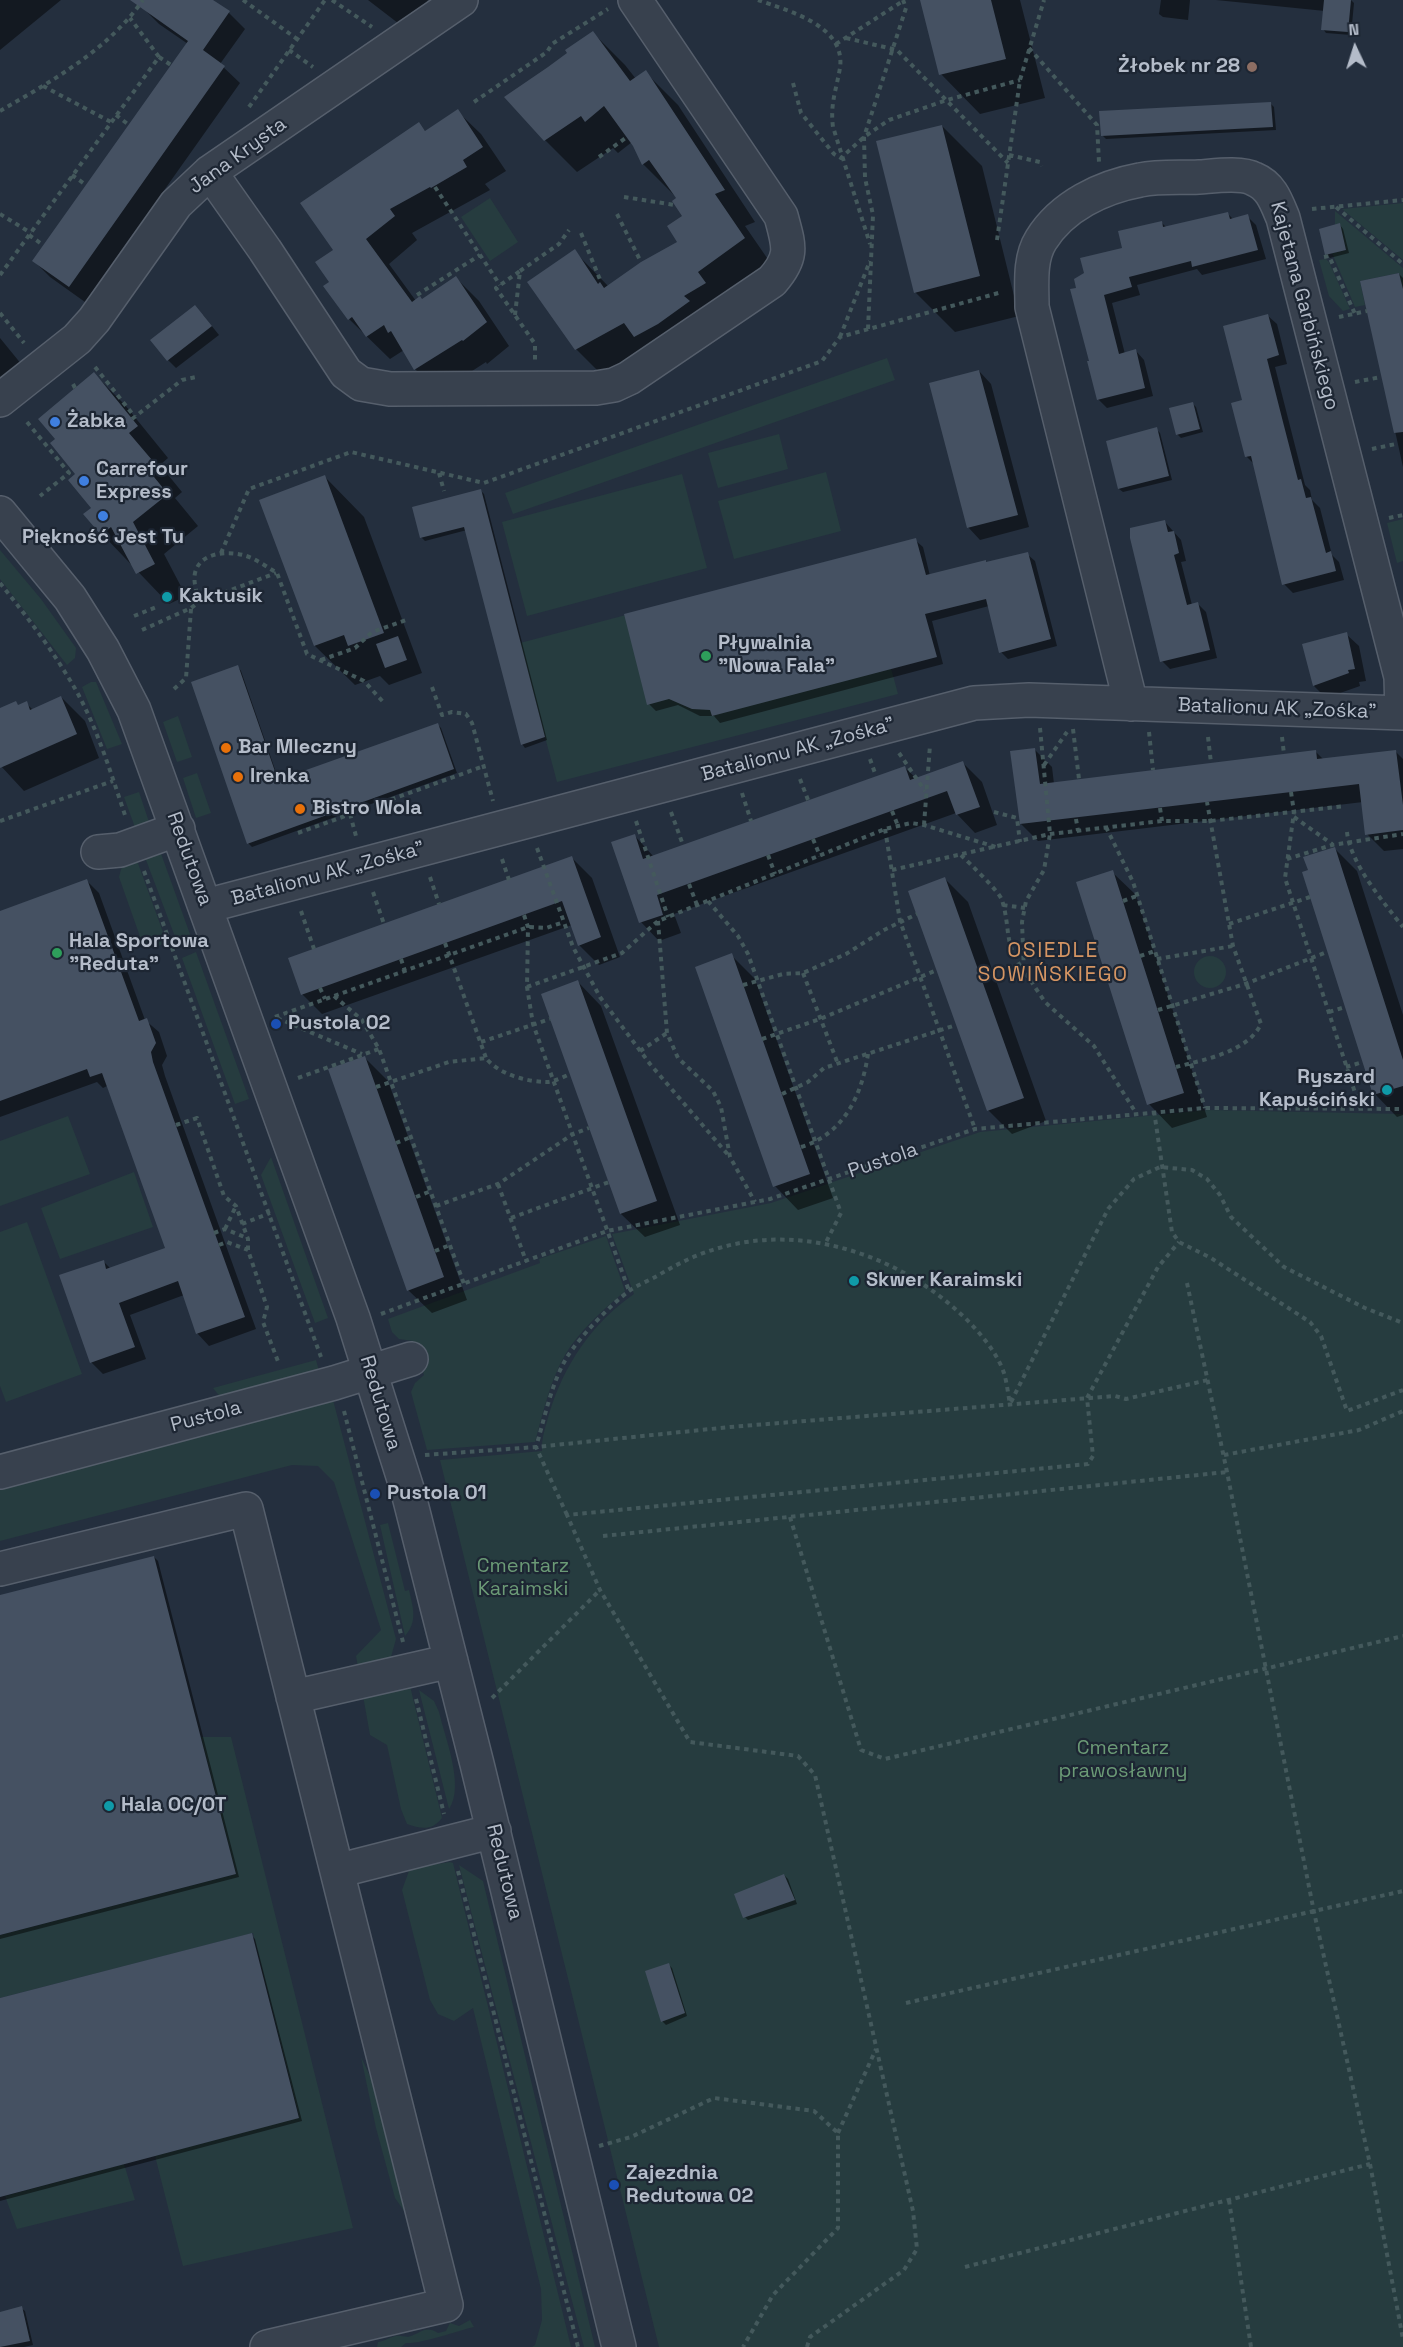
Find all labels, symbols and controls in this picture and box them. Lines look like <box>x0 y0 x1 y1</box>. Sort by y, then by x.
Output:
north arrow <box>1325 18 1385 78</box>
text: N <box>1348 19 1360 40</box>
place label: Żłobek nr 28 <box>1118 55 1240 79</box>
marker: Żłobek nr 28 <box>1245 60 1259 74</box>
street label: Jana Krysta <box>185 113 291 199</box>
street label: Kajetana Garbińskiego <box>1265 199 1343 413</box>
place label: Żabka <box>67 410 125 434</box>
marker: Żabka <box>48 415 62 429</box>
place label: Carrefour Express <box>96 458 188 505</box>
marker: Carrefour Express <box>77 474 91 488</box>
marker: Piękność Jest Tu <box>96 509 110 523</box>
place label: Piękność Jest Tu <box>22 526 184 550</box>
place label: Kaktusik <box>179 585 263 609</box>
marker: Kaktusik <box>160 590 174 604</box>
place label: Pływalnia "Nowa Fala" <box>718 632 835 679</box>
marker: Pływalnia "Nowa Fala" <box>699 649 713 663</box>
street label: Batalionu AK „Zośka” <box>1177 694 1377 724</box>
street label: Batalionu AK „Zośka” <box>699 713 897 787</box>
place label: Bar Mleczny <box>238 736 357 760</box>
marker: Bar Mleczny <box>219 741 233 755</box>
place label: Irenka <box>250 765 309 789</box>
marker: Irenka <box>231 770 245 784</box>
place label: Bistro Wola <box>312 797 422 821</box>
marker: Bistro Wola <box>293 802 307 816</box>
street label: Redutowa <box>161 809 217 909</box>
street label: Batalionu AK „Zośka” <box>229 837 427 911</box>
place label: Hala Sportowa "Reduta" <box>69 930 209 977</box>
district label: OSIEDLE SOWIŃSKIEGO <box>977 938 1129 988</box>
marker: Hala Sportowa "Reduta" <box>50 946 64 960</box>
place label: Pustola 02 <box>288 1012 390 1036</box>
marker: Pustola 02 <box>269 1017 283 1031</box>
place label: Ryszard Kapuściński <box>1259 1066 1375 1113</box>
marker: Ryszard Kapuściński <box>1380 1083 1394 1097</box>
street label: Pustola <box>845 1138 921 1184</box>
place label: Skwer Karaimski <box>866 1269 1022 1293</box>
marker: Skwer Karaimski <box>847 1274 861 1288</box>
street label: Redutowa <box>354 1353 406 1453</box>
street label: Pustola <box>168 1396 244 1438</box>
place label: Pustola 01 <box>387 1482 487 1506</box>
marker: Pustola 01 <box>368 1487 382 1501</box>
park label: Cmentarz Karaimski <box>477 1555 569 1602</box>
park label: Cmentarz prawosławny <box>1058 1737 1188 1784</box>
place label: Hala OC/OT <box>121 1794 227 1818</box>
marker: Hala OC/OT <box>102 1799 116 1813</box>
street label: Redutowa <box>481 1822 527 1922</box>
place label: Zajezdnia Redutowa 02 <box>626 2162 753 2209</box>
marker: Zajezdnia Redutowa 02 <box>607 2178 621 2192</box>

